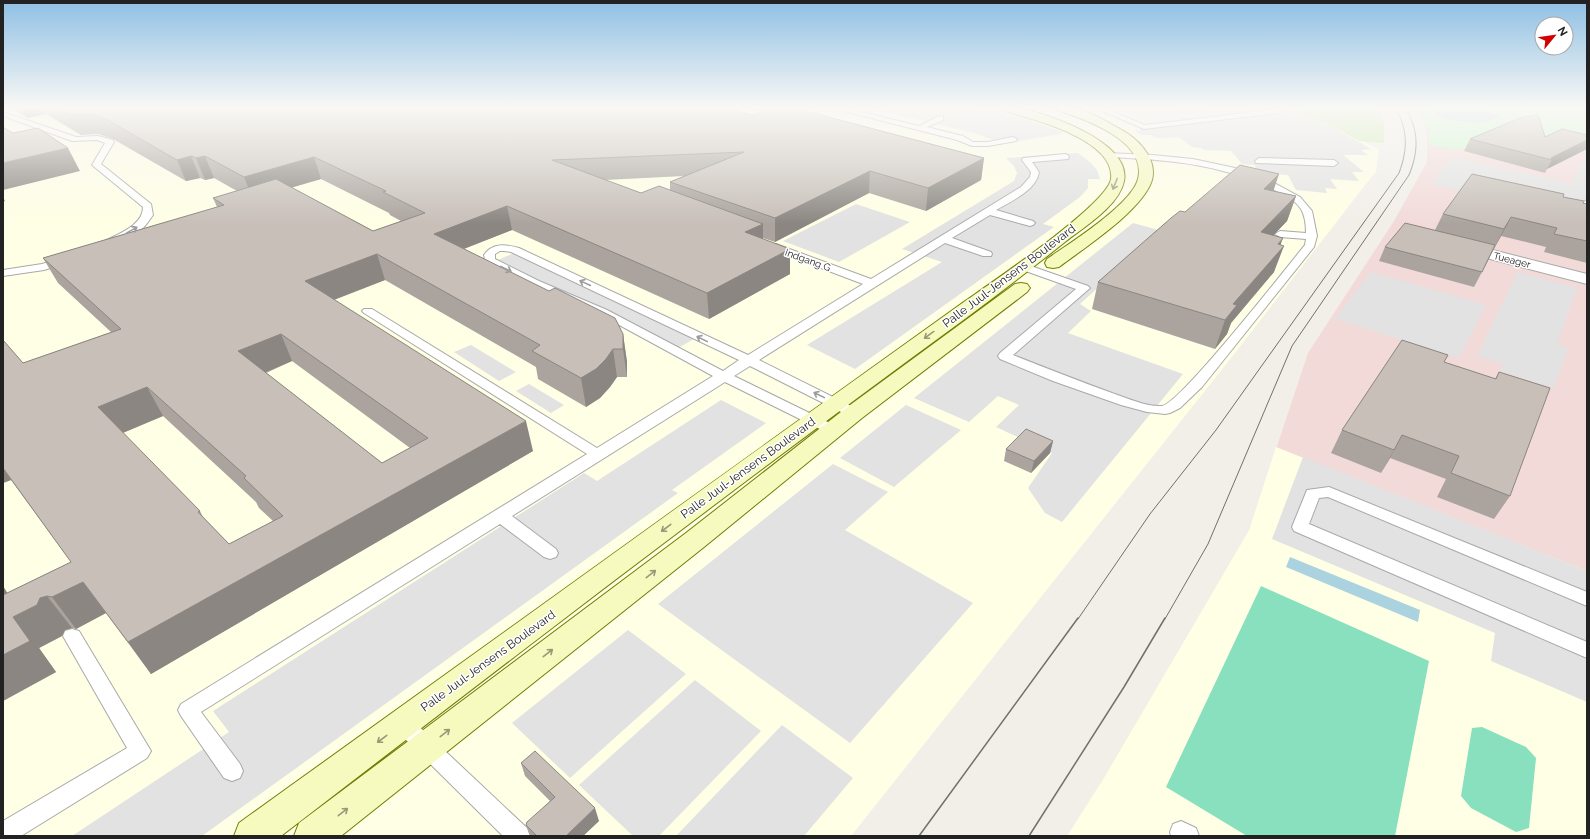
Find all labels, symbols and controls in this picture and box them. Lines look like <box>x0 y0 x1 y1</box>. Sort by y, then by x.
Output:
north arrow <box>1534 16 1574 56</box>
text: N <box>1555 25 1570 38</box>
one-way arrow <box>1111 177 1119 189</box>
street label: Palle Juul-Jensens Boulevard <box>940 221 1078 331</box>
one-way arrow <box>126 225 138 233</box>
street label: Indgang G <box>784 247 832 273</box>
street label: Tueager <box>1492 250 1532 270</box>
one-way arrow <box>500 265 512 273</box>
one-way arrow <box>579 279 591 286</box>
one-way arrow <box>924 331 935 340</box>
one-way arrow <box>697 335 709 342</box>
one-way arrow <box>814 391 826 398</box>
street label: Palle Juul-Jensens Boulevard <box>678 415 818 521</box>
one-way arrow <box>661 524 672 533</box>
one-way arrow <box>646 569 657 578</box>
street label: Palle Juul-Jensens Boulevard <box>418 608 558 714</box>
one-way arrow <box>543 649 554 658</box>
one-way arrow <box>440 728 451 737</box>
one-way arrow <box>377 735 388 743</box>
one-way arrow <box>337 808 348 816</box>

